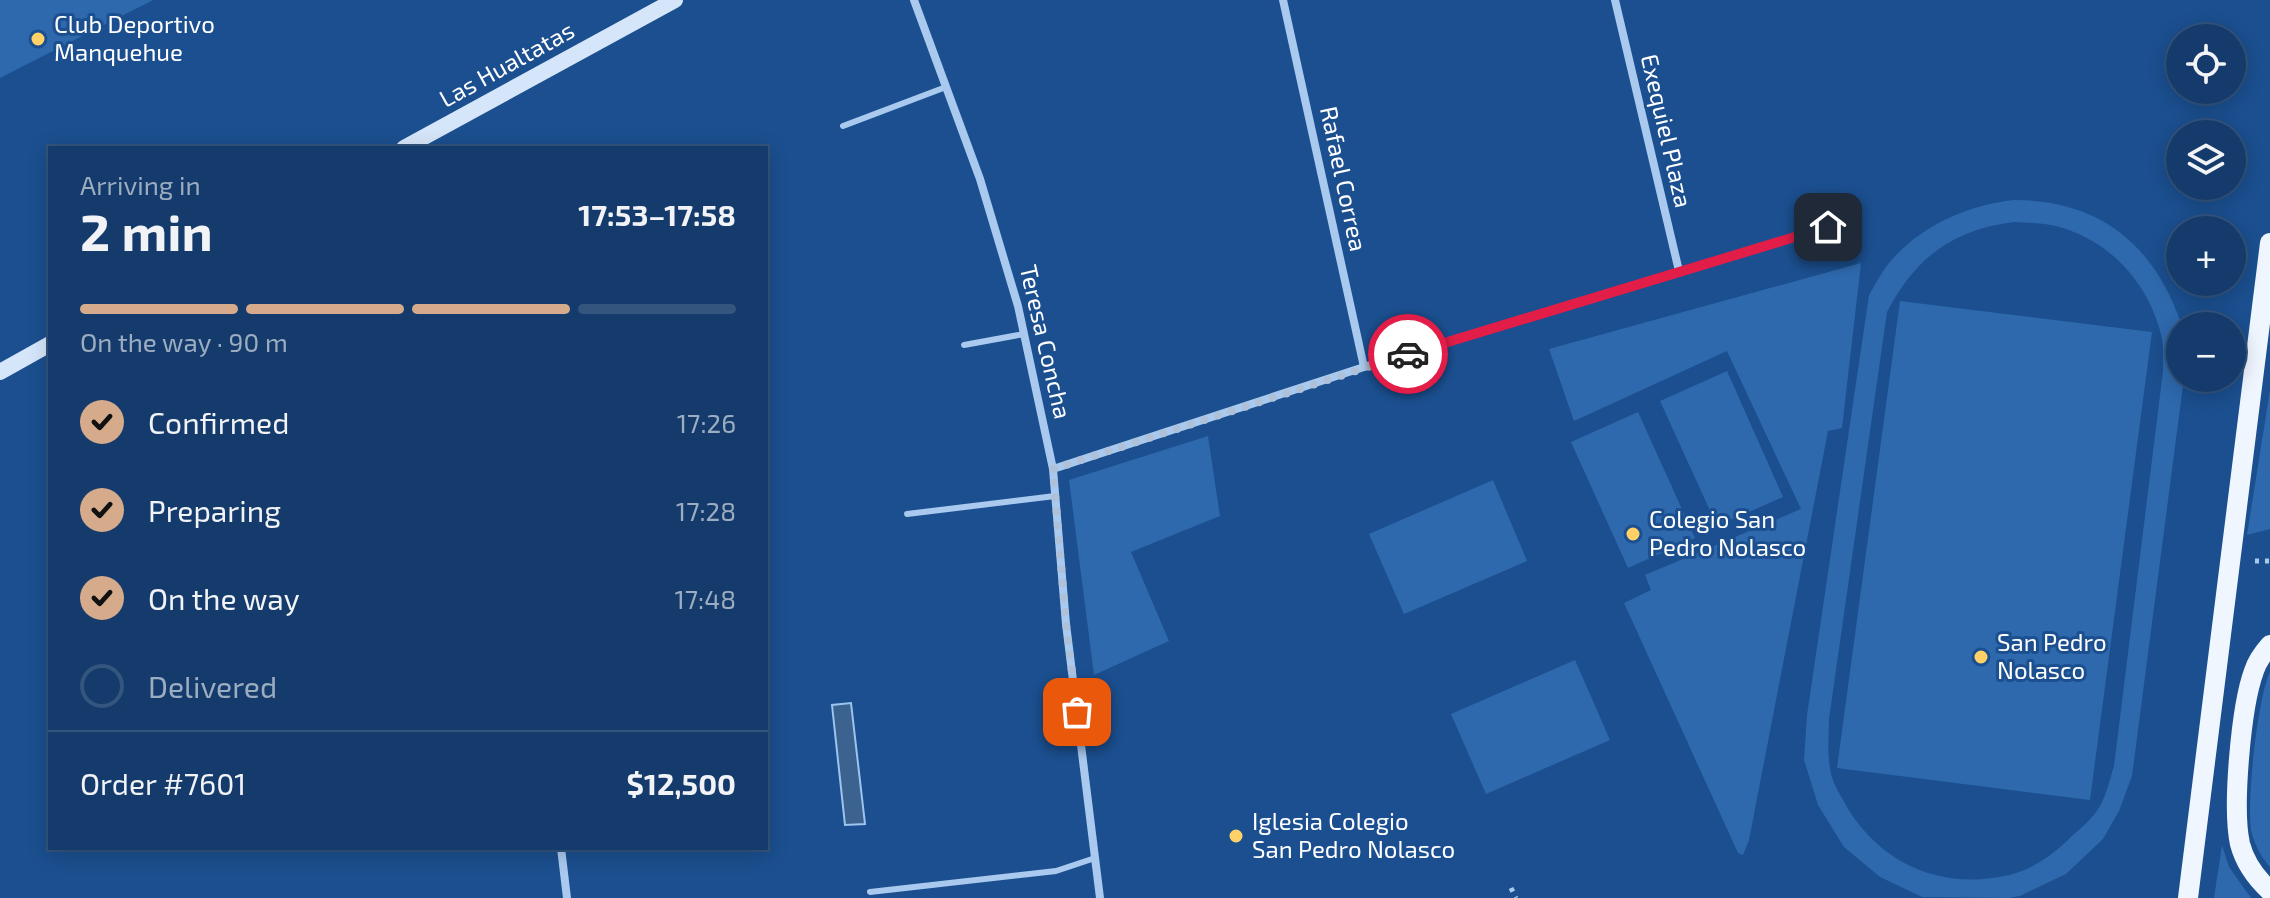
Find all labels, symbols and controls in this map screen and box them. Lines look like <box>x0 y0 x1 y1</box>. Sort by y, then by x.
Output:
place label: Club Deportivo Manquehue <box>54 9 215 66</box>
street label: Las Hualtatas <box>434 15 579 113</box>
map controls <box>2166 24 2246 392</box>
button: locate <box>2166 24 2246 104</box>
marker: Club Deportivo Manquehue <box>29 30 47 48</box>
street label: Exequiel Plaza <box>1636 51 1699 210</box>
street label: Rafael Correa <box>1315 104 1374 254</box>
button: layers <box>2166 120 2246 200</box>
text: Arriving in <box>80 169 201 200</box>
pin <box>1794 193 1862 261</box>
text: 17:53–17:58 <box>578 196 736 232</box>
text: 2 min <box>80 199 213 261</box>
icon: home <box>1806 205 1850 249</box>
button: + <box>2166 216 2246 296</box>
street label: Teresa Concha <box>1015 262 1078 422</box>
button: − <box>2166 312 2246 392</box>
courier <box>1368 314 1448 394</box>
text: On the way · 90 m <box>80 326 288 357</box>
icon: car <box>1386 332 1430 376</box>
icon: check <box>80 400 124 444</box>
text: Confirmed <box>148 404 289 440</box>
text: 17:26 <box>677 407 736 438</box>
icon: check <box>80 488 124 532</box>
text: Preparing <box>148 492 281 528</box>
text: 17:28 <box>676 495 736 526</box>
place label: Colegio San Pedro Nolasco <box>1649 504 1806 561</box>
marker: Colegio San Pedro Nolasco <box>1624 525 1642 543</box>
icon: check <box>80 576 124 620</box>
text: On the way <box>148 580 300 616</box>
text: 17:48 <box>674 583 736 614</box>
place label: San Pedro Nolasco <box>1997 627 2107 684</box>
marker: San Pedro Nolasco <box>1972 648 1990 666</box>
text: Delivered <box>148 668 277 704</box>
pin <box>1043 678 1111 746</box>
icon: bag <box>1055 690 1099 734</box>
text: Order #7601 <box>80 765 246 801</box>
text: $12,500 <box>627 765 736 801</box>
place label: Iglesia Colegio San Pedro Nolasco <box>1252 806 1455 863</box>
marker: Iglesia Colegio San Pedro Nolasco <box>1227 827 1245 845</box>

